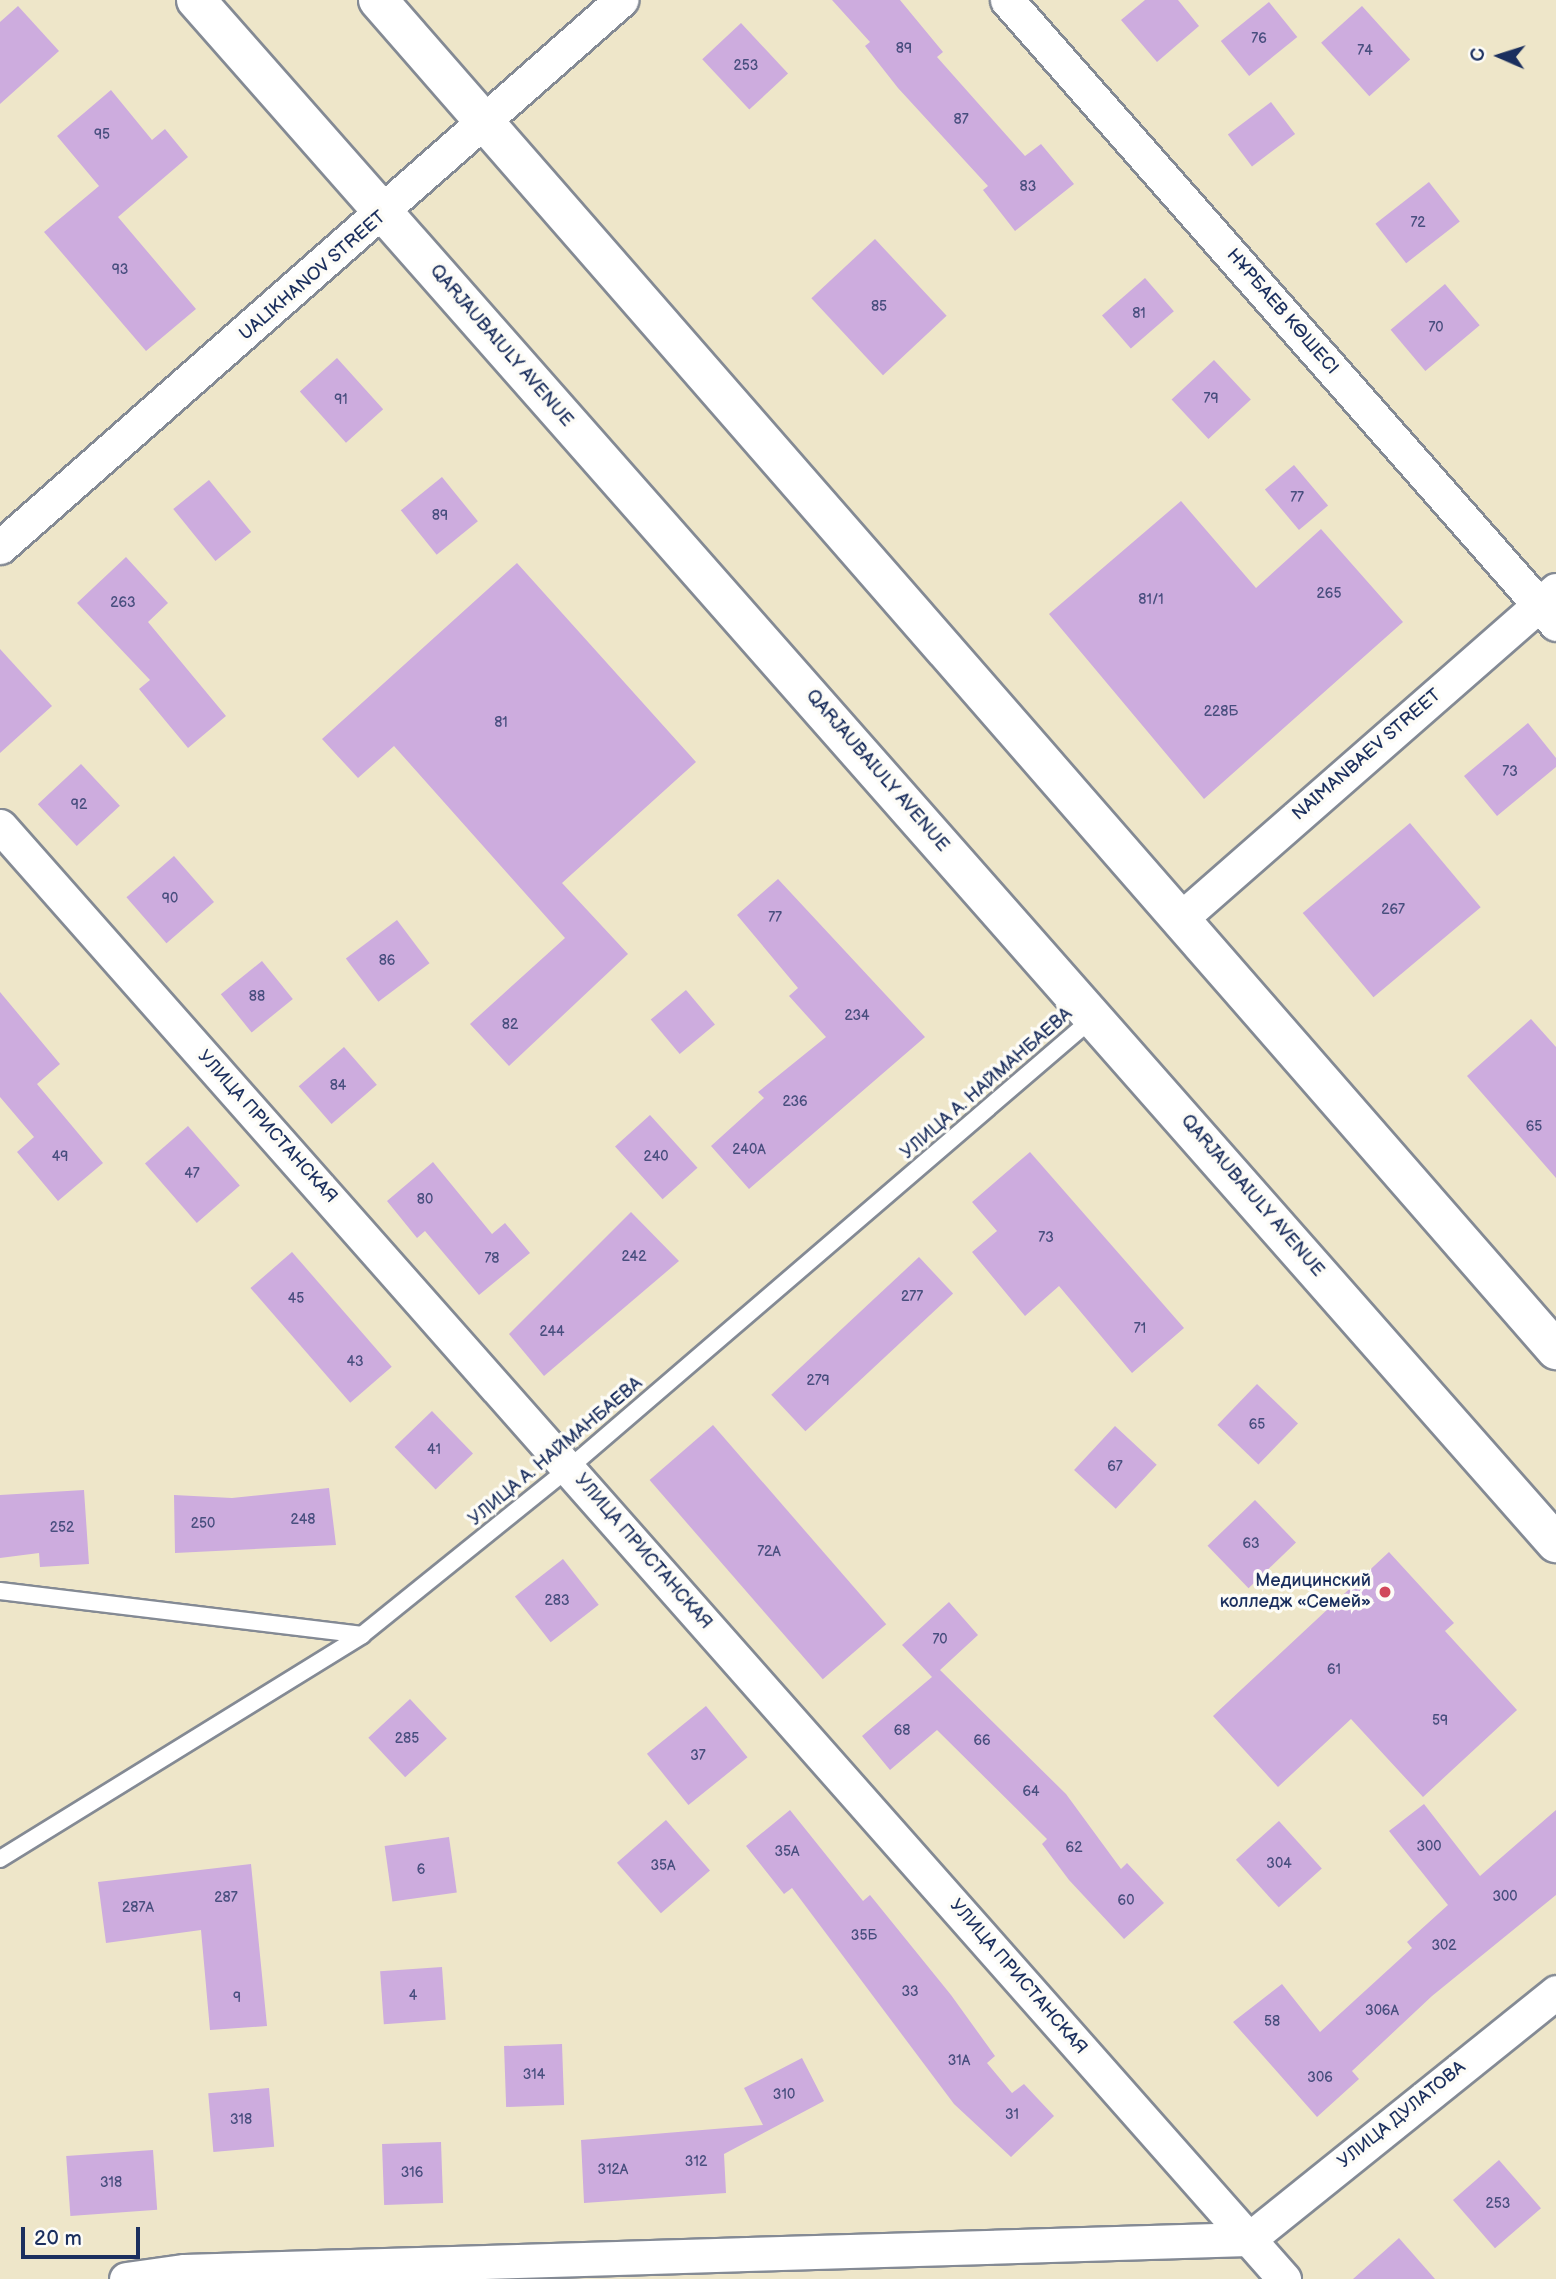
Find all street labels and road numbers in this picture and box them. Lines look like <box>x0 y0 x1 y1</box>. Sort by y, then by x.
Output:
street label: UALIKHANOV STREET <box>235 207 391 345</box>
street label: НҰРБАЕВ КӨШЕСІ <box>1222 245 1342 379</box>
street label: QARJAUBAIULY AVENUE <box>425 261 577 431</box>
street label: NAIMANBAEV STREET <box>1288 684 1446 826</box>
street label: QARJAUBAIULY AVENUE <box>801 686 953 856</box>
street label: УЛИЦА А. НАЙМАНБАЕВА <box>897 1004 1077 1164</box>
street label: УЛИЦА ПРИСТАНСКАЯ <box>193 1046 341 1208</box>
street label: QARJAUBAIULY AVENUE <box>1176 1111 1328 1281</box>
street label: УЛИЦА А. НАЙМАНБАЕВА <box>465 1373 647 1531</box>
street label: УЛИЦА ПРИСТАНСКАЯ <box>570 1470 716 1634</box>
street label: УЛИЦА ПРИСТАНСКАЯ <box>945 1895 1091 2059</box>
street label: УЛИЦА ДУЛАТОВА <box>1334 2057 1470 2173</box>

